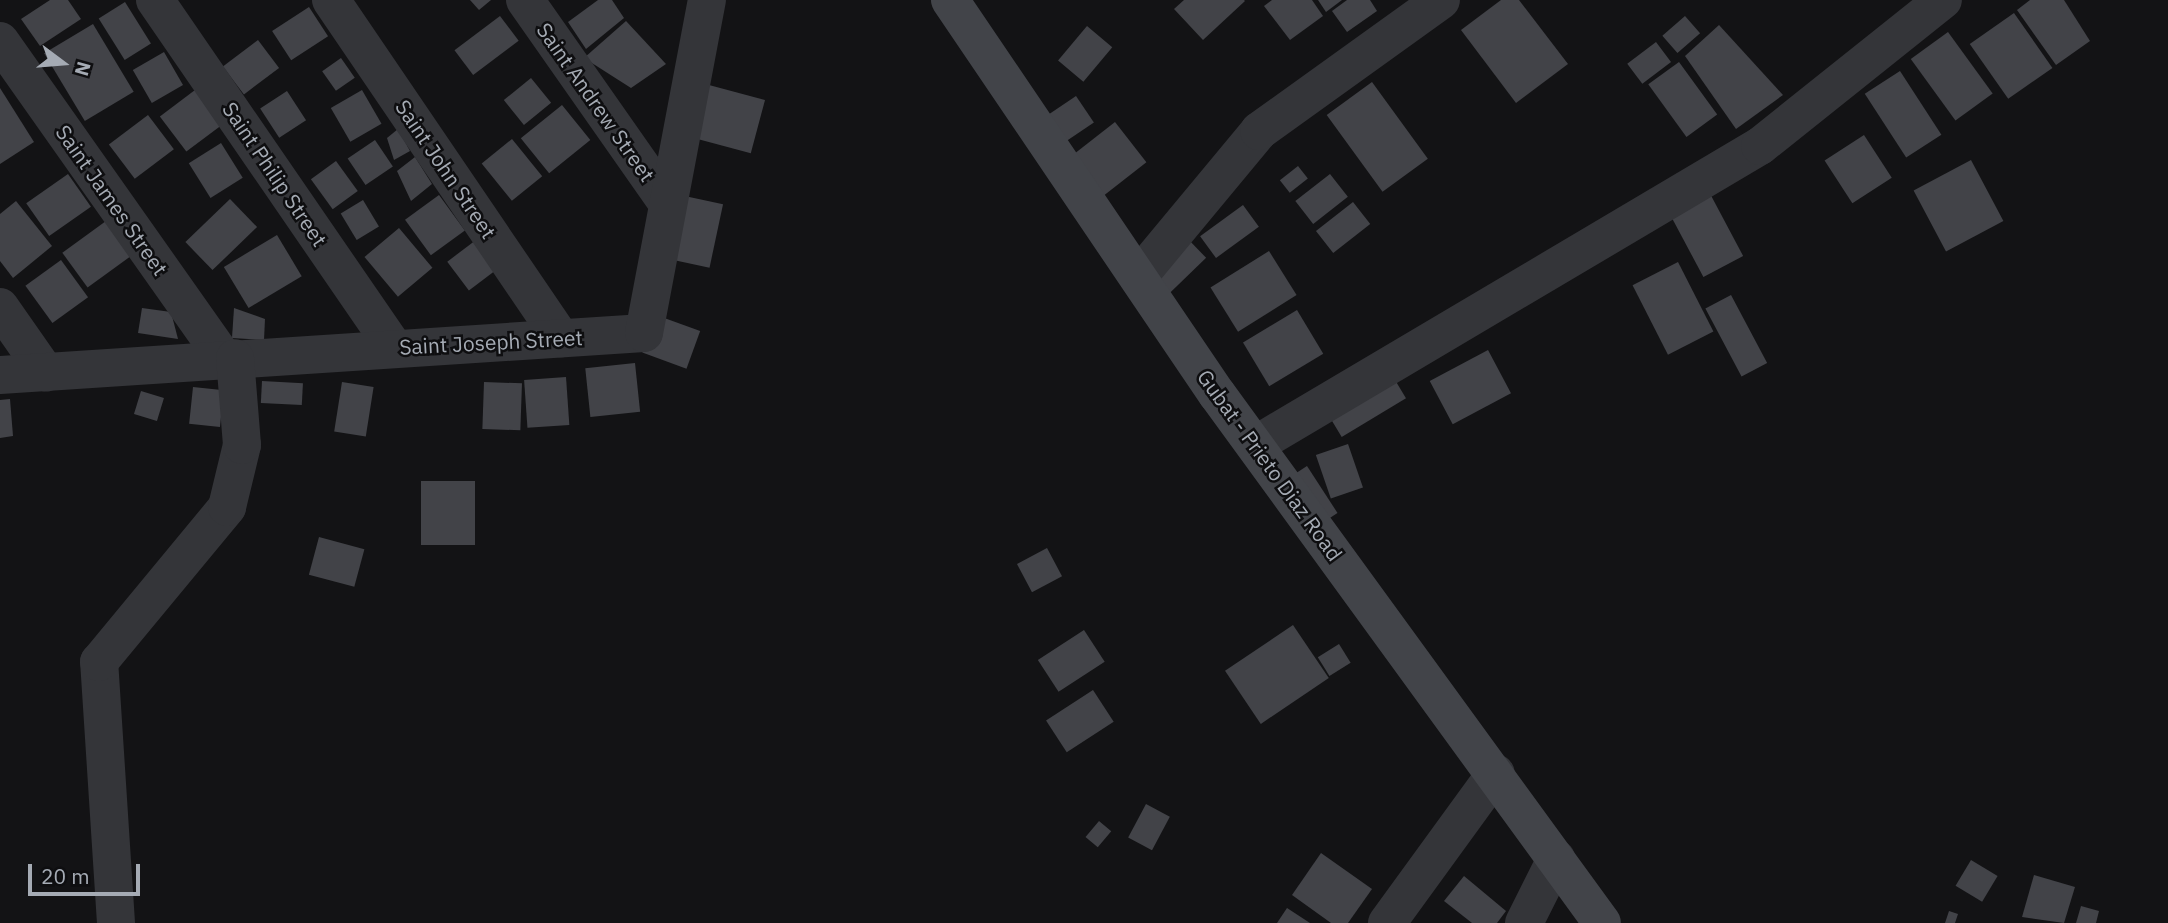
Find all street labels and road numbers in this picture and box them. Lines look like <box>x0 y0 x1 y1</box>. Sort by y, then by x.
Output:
street label: Saint Andrew Street <box>532 18 660 186</box>
street label: Saint John Street <box>390 95 502 243</box>
street label: Saint Philip Street <box>217 97 333 251</box>
street label: Saint James Street <box>51 120 173 280</box>
street label: Saint Joseph Street <box>399 325 583 359</box>
street label: Gubat - Prieto Diaz Road <box>1192 365 1348 565</box>

